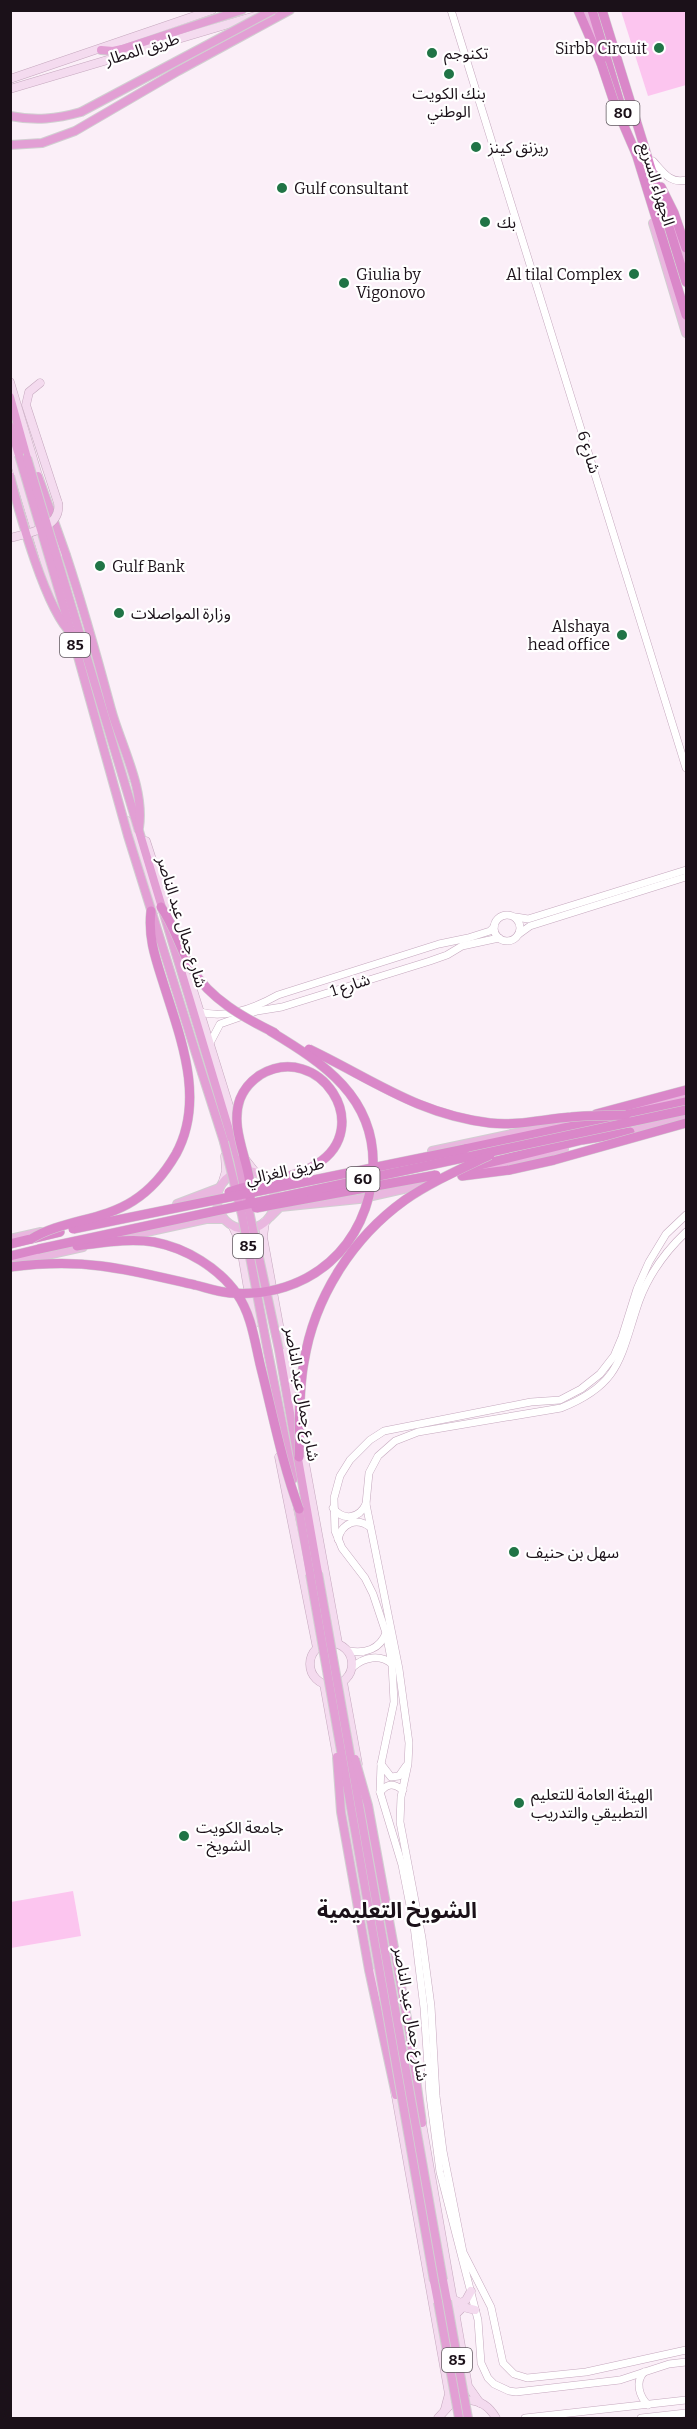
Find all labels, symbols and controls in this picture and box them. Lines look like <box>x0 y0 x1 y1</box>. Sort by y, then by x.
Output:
street label: طريق المطار <box>102 29 182 71</box>
place label: Sirbb Circuit <box>555 39 647 58</box>
marker: Sirbb Circuit <box>652 41 666 55</box>
place label: تكنوجم <box>444 44 489 66</box>
marker: تكنوجم <box>425 46 439 60</box>
marker: بنك الكويت الوطني <box>442 67 456 81</box>
place label: بنك الكويت الوطني <box>412 84 486 123</box>
road number: 80 <box>606 101 640 125</box>
place label: ريزنق كينز <box>487 138 549 158</box>
marker: ريزنق كينز <box>469 140 483 154</box>
street label: الجهراء السريع <box>632 140 679 229</box>
place label: Gulf consultant <box>294 179 409 198</box>
marker: Gulf consultant <box>275 181 289 195</box>
place label: بك <box>497 213 516 232</box>
marker: بك <box>478 215 492 229</box>
place label: Giulia by Vigonovo <box>356 265 425 302</box>
place label: Al tilal Complex <box>506 265 622 284</box>
marker: Al tilal Complex <box>627 267 641 281</box>
marker: Giulia by Vigonovo <box>337 276 351 290</box>
street label: شارع 6 <box>571 428 604 477</box>
place label: Gulf Bank <box>112 557 185 576</box>
marker: Gulf Bank <box>93 559 107 573</box>
place label: وزارة المواصلات <box>131 604 231 623</box>
marker: وزارة المواصلات <box>112 606 126 620</box>
place label: Alshaya head office <box>528 617 610 654</box>
marker: Alshaya head office <box>615 628 629 642</box>
road number: 85 <box>60 633 90 657</box>
street label: شارع جمال عبد الناصر <box>150 853 211 991</box>
street label: شارع 1 <box>328 970 373 1003</box>
street label: طريق الغزالي <box>244 1153 327 1191</box>
road number: 60 <box>346 1167 380 1191</box>
road number: 85 <box>233 1234 263 1258</box>
street label: شارع جمال عبد الناصر <box>278 1324 323 1463</box>
place label: سهل بن حنيف <box>526 1543 619 1562</box>
marker: سهل بن حنيف <box>507 1545 521 1559</box>
place label: الهيئة العامة للتعليم التطبيقي والتدريب <box>531 1785 653 1824</box>
marker: الهيئة العامة للتعليم التطبيقي والتدريب <box>512 1796 526 1810</box>
place label: جامعة الكويت - الشويخ <box>196 1818 284 1858</box>
marker: جامعة الكويت - الشويخ <box>177 1829 191 1843</box>
district label: الشويخ التعليمية <box>317 1897 477 1927</box>
street label: شارع جمال عبد الناصر <box>387 1944 432 2083</box>
road number: 85 <box>442 2348 472 2372</box>

